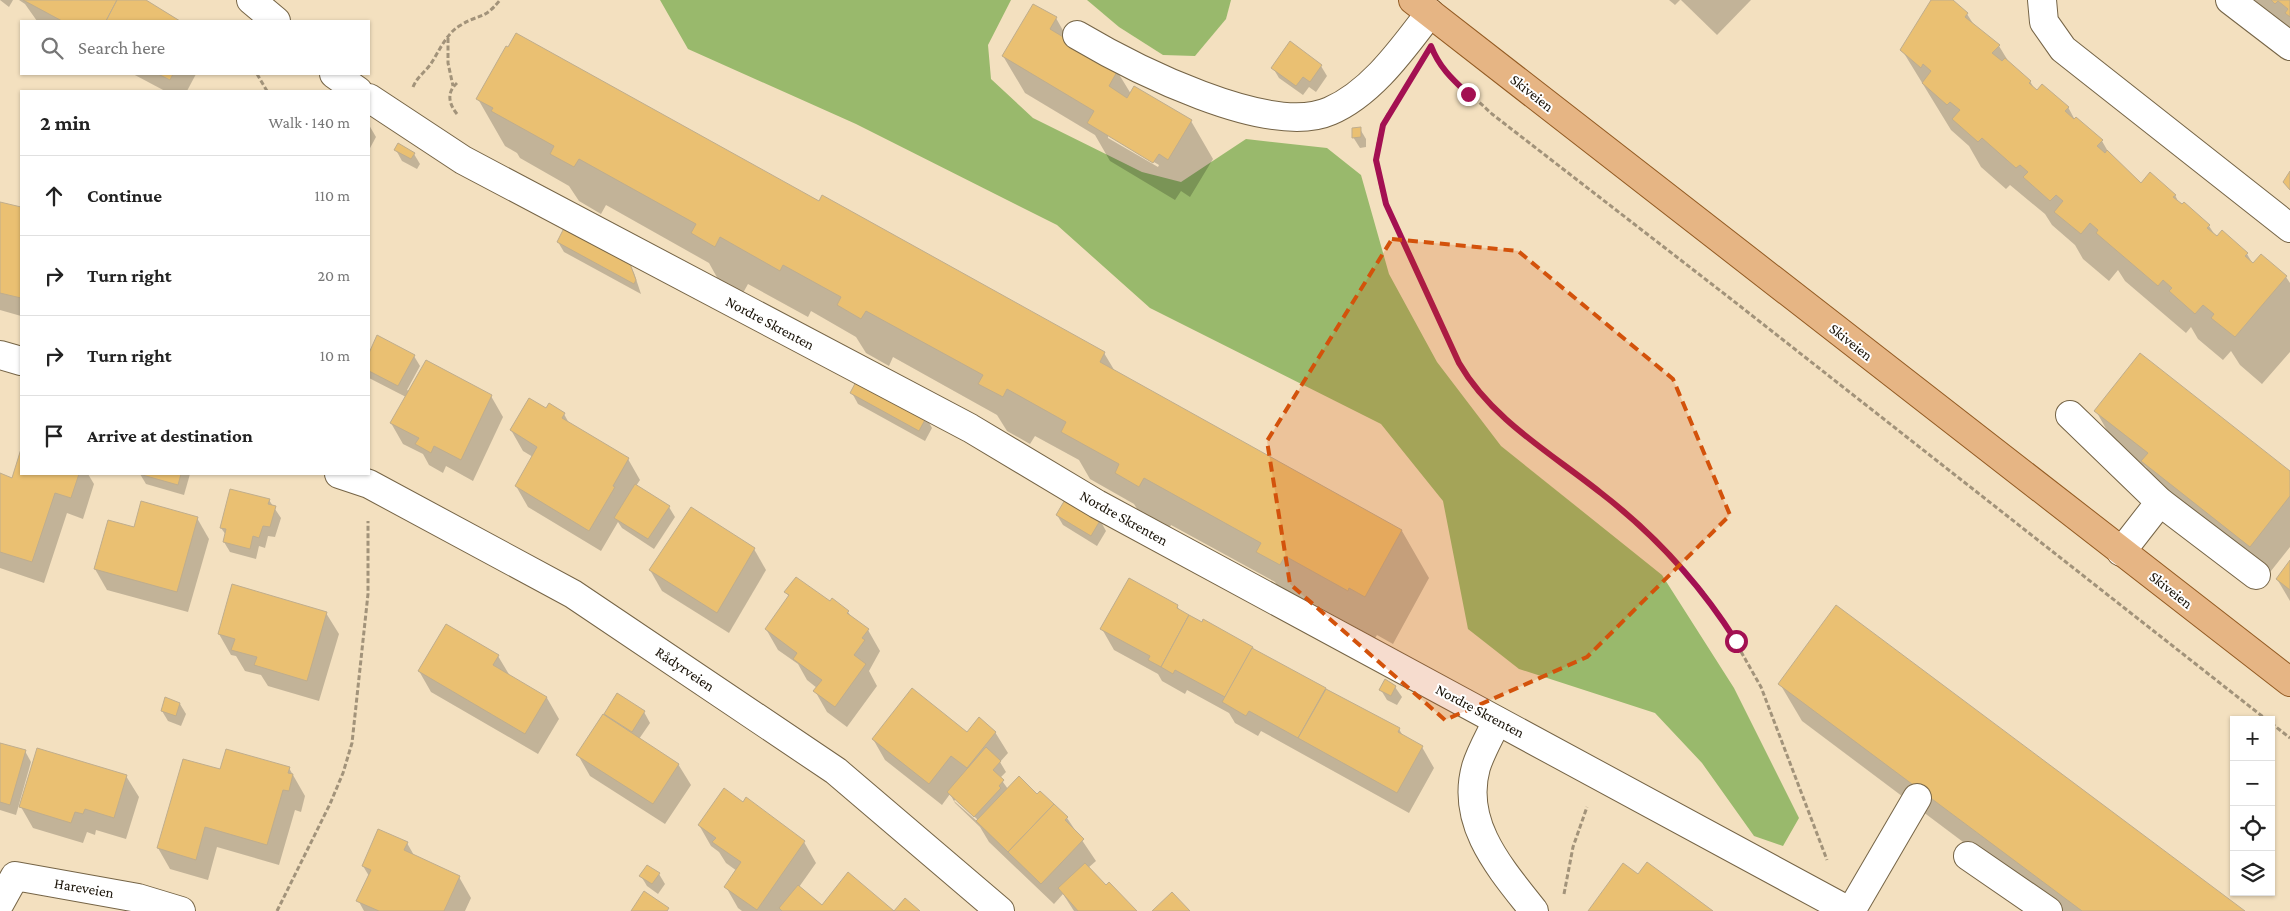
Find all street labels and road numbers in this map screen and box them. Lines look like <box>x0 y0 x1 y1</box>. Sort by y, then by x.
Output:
street label: Skiveien <box>1507 71 1557 115</box>
street label: Nordre Skrenten <box>723 293 817 353</box>
street label: Skiveien <box>1826 320 1876 364</box>
street label: Nordre Skrenten <box>1077 487 1171 549</box>
street label: Skiveien <box>2146 568 2196 612</box>
street label: Rådyrveien <box>652 644 717 695</box>
street label: Nordre Skrenten <box>1433 681 1527 741</box>
street label: Hareveien <box>53 875 115 901</box>

